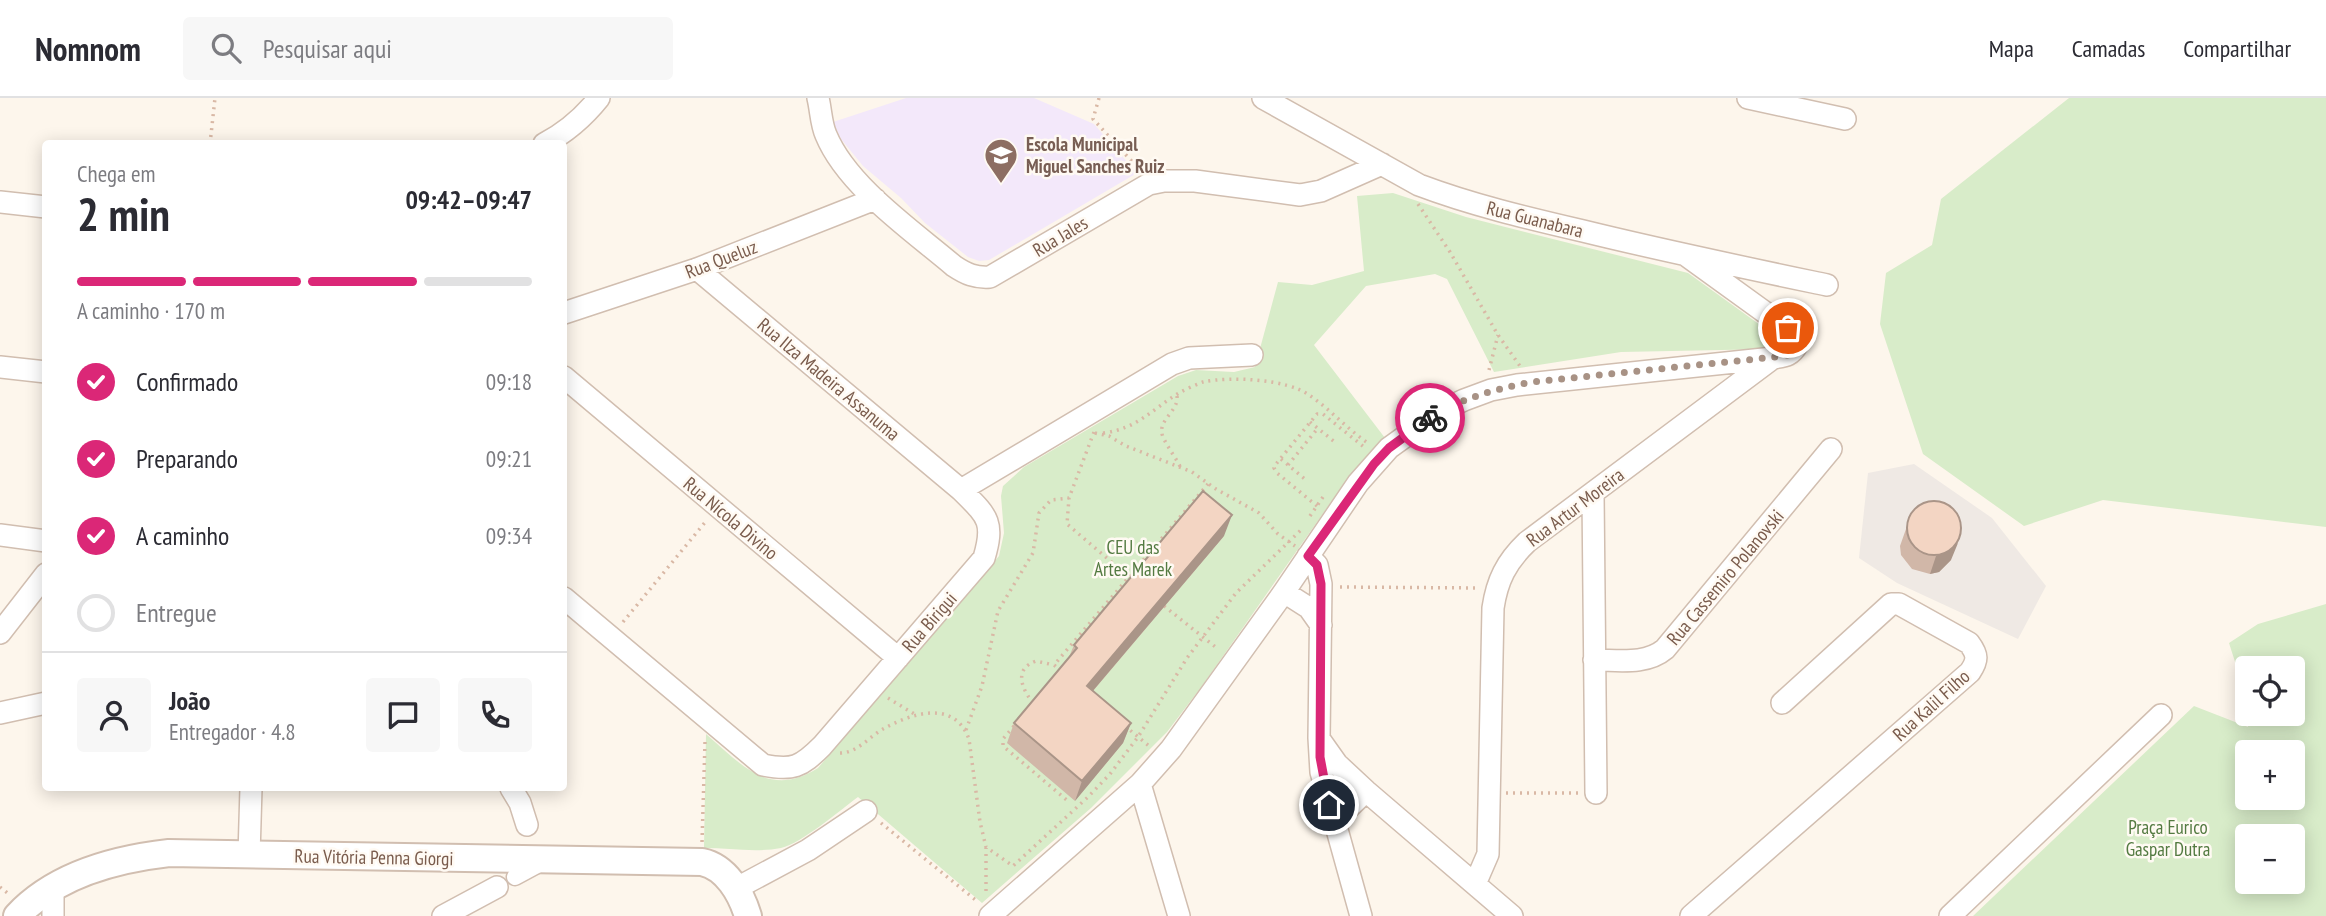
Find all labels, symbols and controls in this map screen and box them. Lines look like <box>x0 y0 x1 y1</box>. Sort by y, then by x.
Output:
search box <box>183 17 673 80</box>
text: Nomnom <box>35 27 141 70</box>
icon: search <box>207 29 245 67</box>
text: Pesquisar aqui <box>263 32 392 65</box>
text: Mapa <box>1989 33 2034 64</box>
text: Camadas <box>2072 33 2145 64</box>
text: Compartilhar <box>2183 33 2291 64</box>
place label: Escola Municipal Miguel Sanches Ruiz <box>1026 132 1165 178</box>
school or university icon: Escola Municipal Miguel Sanches Ruiz <box>982 136 1020 185</box>
text: Chega em <box>77 159 155 188</box>
text: 09:42–09:47 <box>405 183 532 216</box>
text: 2 min <box>77 184 170 244</box>
street label: Rua Guanabara <box>1484 195 1586 243</box>
street label: Rua Jales <box>1028 210 1092 262</box>
street label: Rua Queluz <box>682 234 760 284</box>
text: A caminho · 170 m <box>77 296 225 325</box>
pin <box>1758 298 1818 358</box>
icon: bag <box>1769 309 1807 347</box>
street label: Rua Ilza Madeira Assanuma <box>753 312 905 446</box>
icon: check <box>77 363 115 401</box>
text: Confirmado <box>136 365 238 398</box>
text: 09:18 <box>486 367 532 396</box>
courier <box>1395 383 1465 453</box>
icon: bike <box>1411 399 1449 437</box>
icon: check <box>77 440 115 478</box>
text: Preparando <box>136 442 238 475</box>
text: 09:21 <box>486 444 532 473</box>
street label: Rua Artur Moreira <box>1521 462 1629 552</box>
street label: Rua Nícola Divino <box>679 471 783 565</box>
street label: Rua Cassemiro Polanovski <box>1661 504 1789 650</box>
icon: check <box>77 517 115 555</box>
text: A caminho <box>136 519 229 552</box>
text: 09:34 <box>486 521 532 550</box>
park label: CEU das Artes Marek <box>1094 535 1173 581</box>
street label: Rua Birigui <box>896 587 962 657</box>
text: Entregue <box>136 596 217 629</box>
map controls <box>2235 656 2305 894</box>
button: locate <box>2235 656 2305 726</box>
street label: Rua Kalil Filho <box>1887 664 1975 746</box>
button: person <box>77 678 151 752</box>
button: chat <box>366 678 440 752</box>
button: phone <box>458 678 532 752</box>
text: João <box>169 684 210 717</box>
text: Entregador · 4.8 <box>169 717 296 746</box>
button: + <box>2235 740 2305 810</box>
pin <box>1299 775 1359 835</box>
icon: home <box>1310 786 1348 824</box>
park label: Praça Eurico Gaspar Dutra <box>2126 815 2210 861</box>
button: − <box>2235 824 2305 894</box>
street label: Rua Vitória Penna Giorgi <box>294 844 454 870</box>

